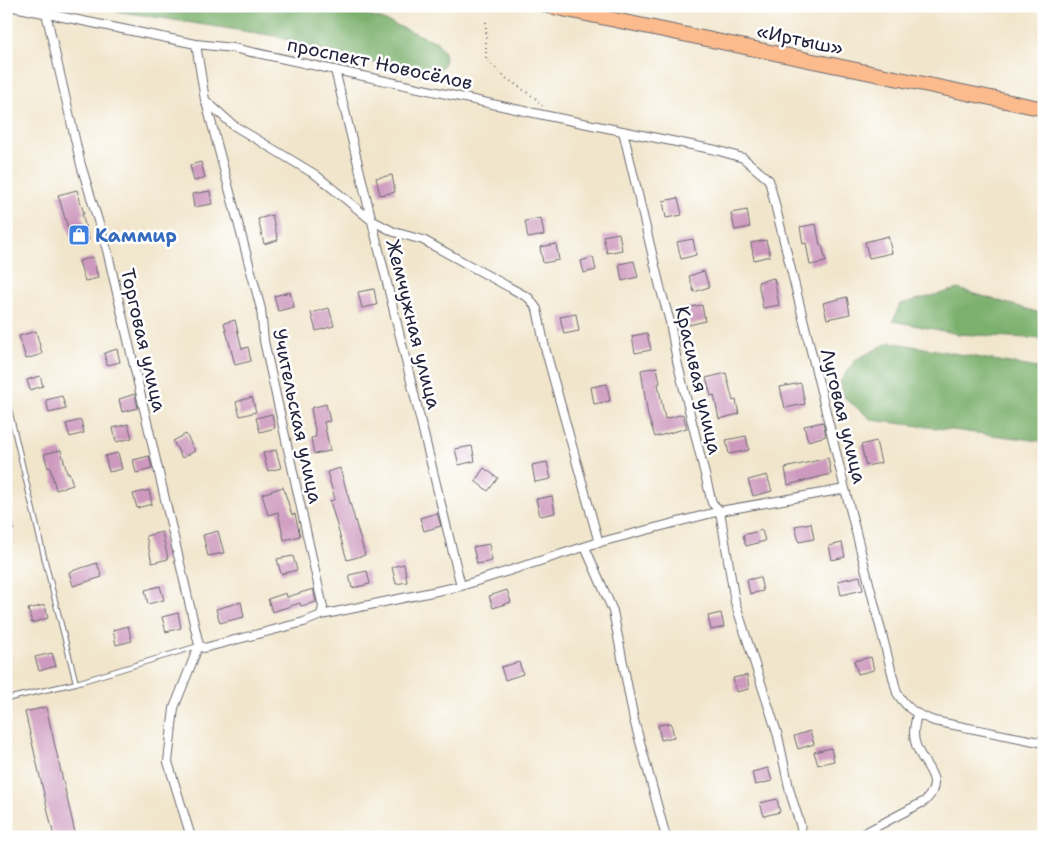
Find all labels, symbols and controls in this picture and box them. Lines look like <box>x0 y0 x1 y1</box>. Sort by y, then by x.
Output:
street label: «Иртыш» <box>754 18 845 61</box>
street label: проспект Новосёлов <box>285 32 475 95</box>
shop icon: Каммир <box>67 223 91 247</box>
place label: Каммир <box>95 223 177 248</box>
street label: Жемчужная улица <box>380 237 447 412</box>
street label: Торговая улица <box>115 266 172 415</box>
street label: Красивая улица <box>669 303 728 457</box>
street label: Учительская улица <box>267 326 328 506</box>
street label: Луговая улица <box>815 346 872 486</box>

